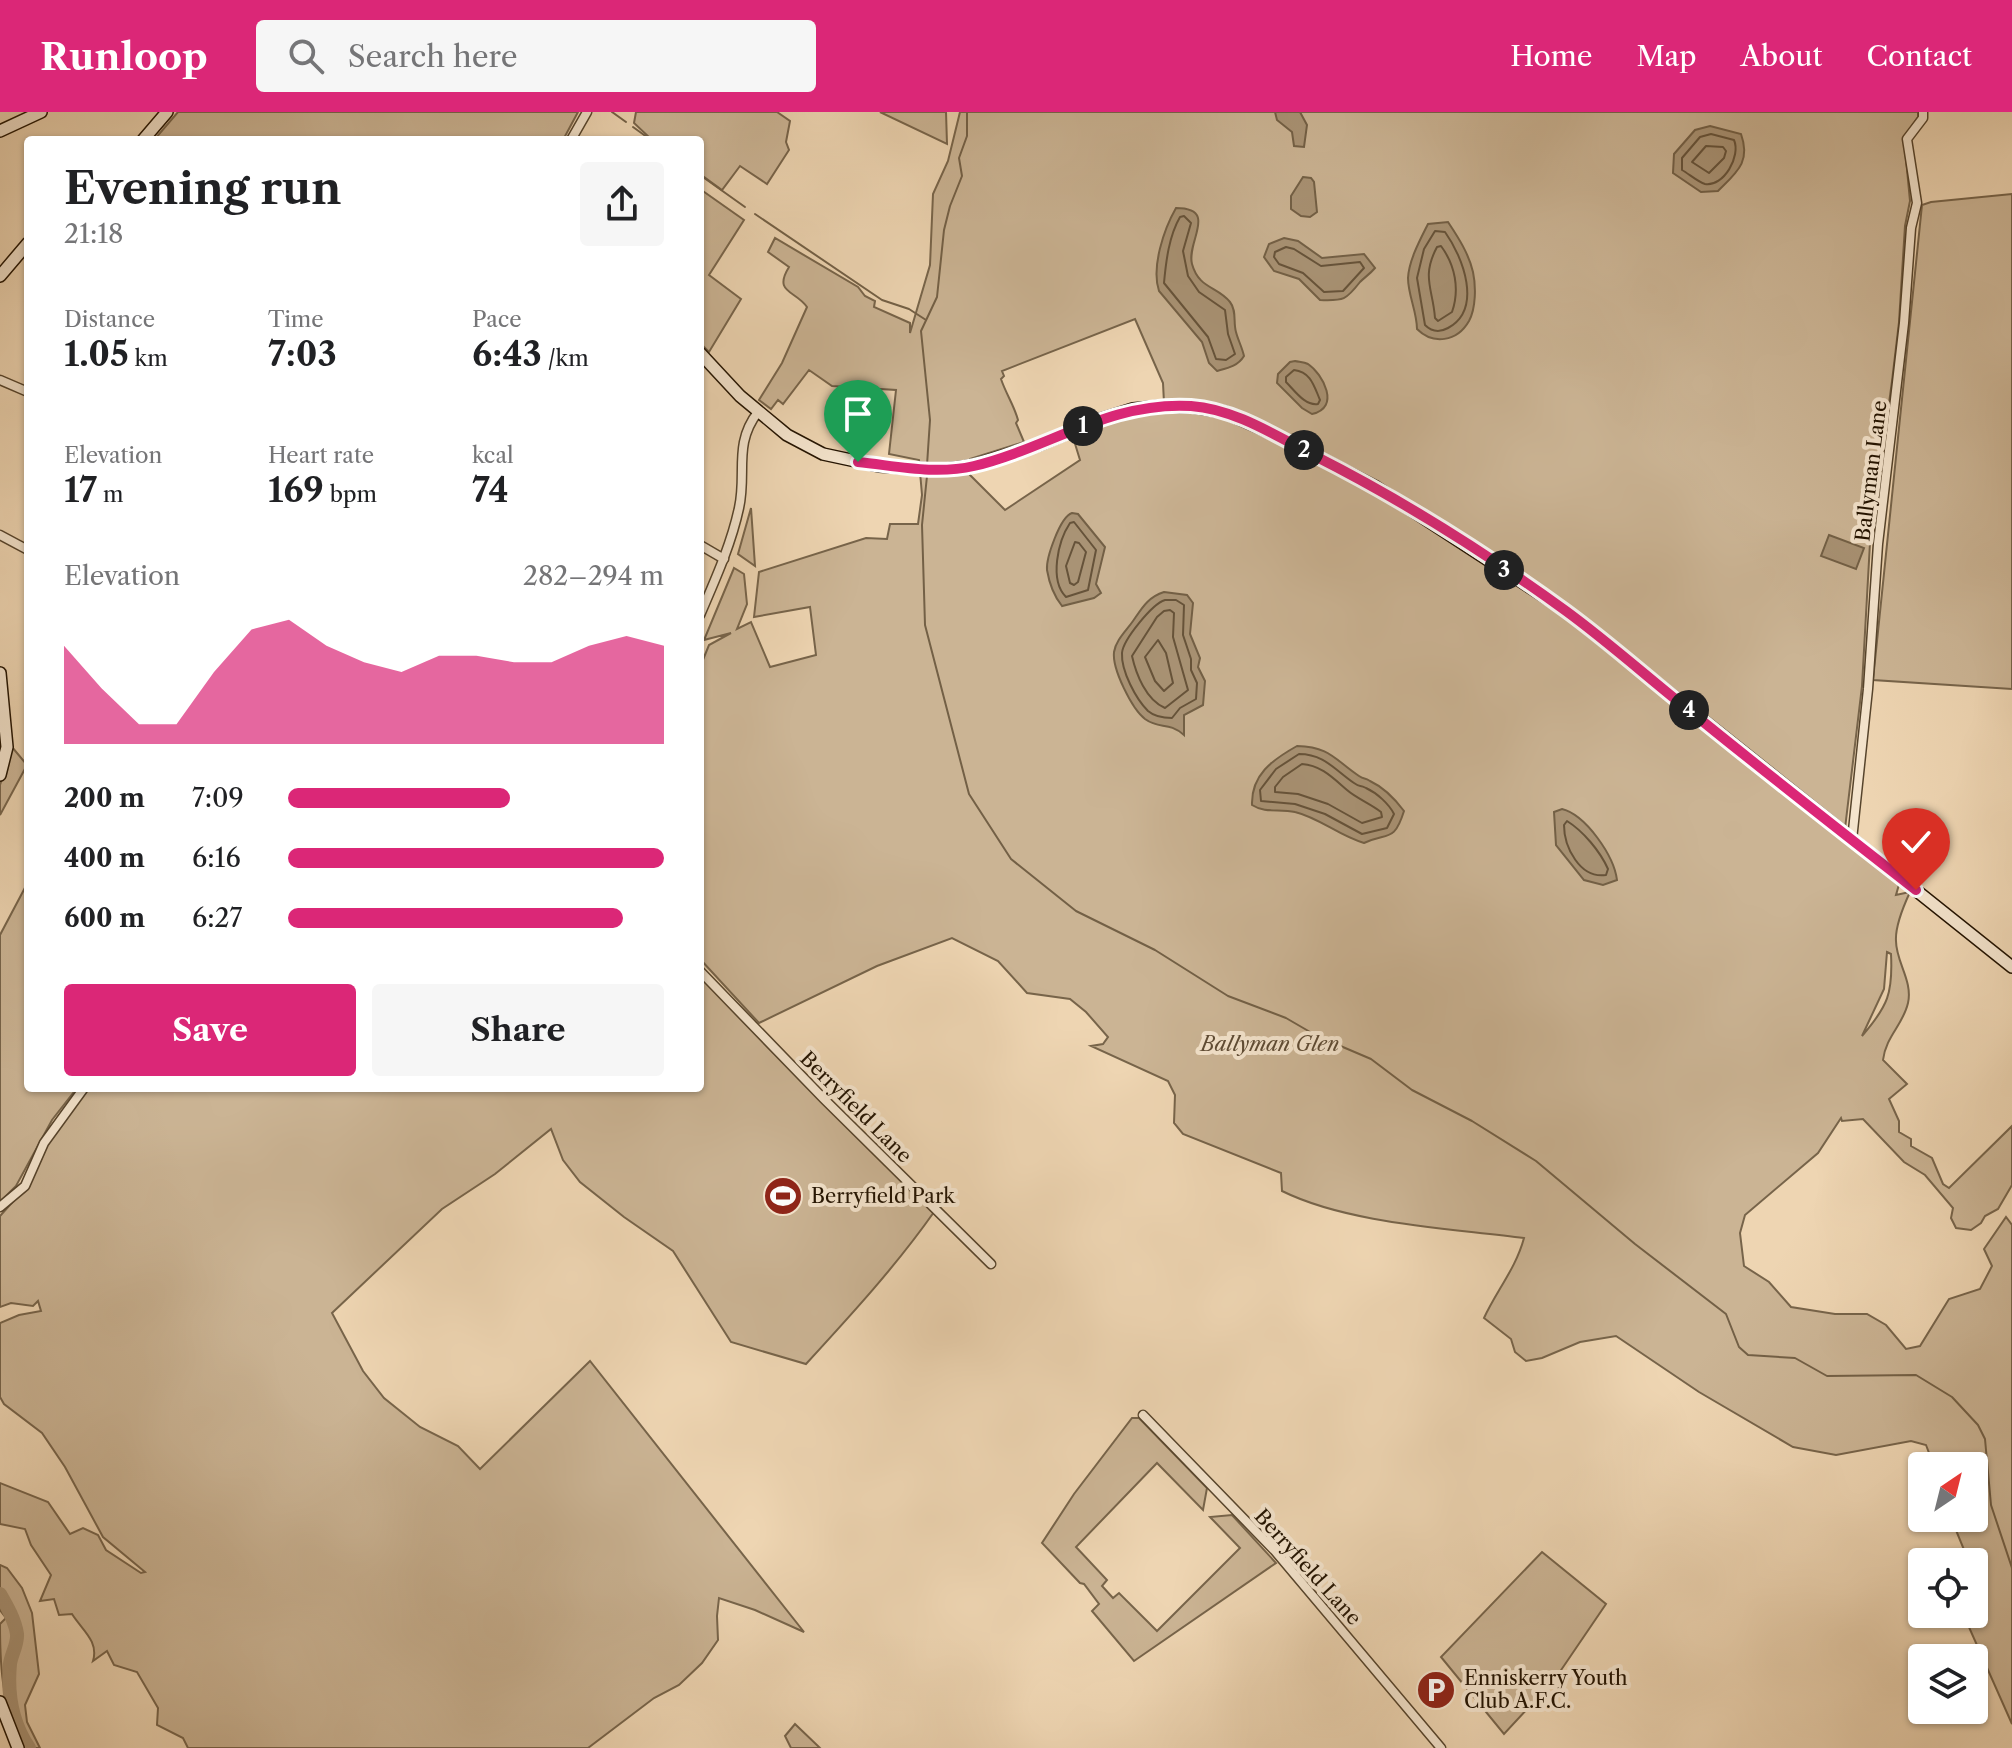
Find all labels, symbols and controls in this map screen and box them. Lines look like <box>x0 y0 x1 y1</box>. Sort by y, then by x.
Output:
search box <box>256 20 816 92</box>
text: Runloop <box>40 33 208 80</box>
icon: search <box>284 34 328 78</box>
text: Search here <box>348 38 518 75</box>
text: Home <box>1510 39 1592 73</box>
text: Map <box>1636 39 1696 73</box>
text: About <box>1740 39 1822 73</box>
text: Contact <box>1866 39 1972 73</box>
text: Evening run <box>64 161 341 215</box>
button: share <box>580 162 664 246</box>
text: 21:18 <box>64 218 124 250</box>
text: Distance <box>64 306 155 333</box>
text: Time <box>268 306 324 333</box>
text: Pace <box>472 306 522 333</box>
text: 1.05 <box>64 333 129 375</box>
text: 7:03 <box>268 333 337 375</box>
text: 6:43 <box>472 333 542 375</box>
text: km <box>129 345 168 372</box>
text: /km <box>542 345 589 372</box>
pin <box>824 380 892 462</box>
icon: arrive <box>836 392 880 436</box>
street label: Ballyman Lane <box>1850 399 1892 543</box>
pin: 1 <box>1063 406 1103 446</box>
text: 1 <box>1078 412 1088 439</box>
pin: 2 <box>1284 430 1324 470</box>
text: 2 <box>1298 436 1311 463</box>
text: Elevation <box>64 442 162 469</box>
text: Heart rate <box>268 442 374 469</box>
text: kcal <box>472 442 514 469</box>
text: 17 <box>64 469 97 511</box>
text: 169 <box>268 469 324 511</box>
text: 74 <box>472 469 509 511</box>
text: m <box>97 481 123 508</box>
text: bpm <box>324 481 377 508</box>
pin: 3 <box>1484 550 1524 590</box>
text: 3 <box>1498 556 1510 583</box>
text: Elevation <box>64 560 180 592</box>
text: 282–294 m <box>523 560 664 592</box>
pin: 4 <box>1669 690 1709 730</box>
text: 4 <box>1682 696 1696 723</box>
text: 200 m <box>64 782 145 814</box>
text: 7:09 <box>192 782 244 814</box>
pin <box>1882 808 1950 890</box>
icon: check <box>1894 820 1938 864</box>
text: 400 m <box>64 842 145 874</box>
text: 6:16 <box>192 842 241 874</box>
text: 600 m <box>64 902 145 934</box>
text: 6:27 <box>192 902 242 934</box>
button: Save <box>64 984 356 1076</box>
button: Share <box>372 984 664 1076</box>
park label: Ballyman Glen <box>1199 1032 1339 1056</box>
street label: Berryfield Lane <box>795 1046 917 1168</box>
sports icon: Berryfield Park <box>762 1175 804 1217</box>
place label: Berryfield Park <box>811 1184 956 1208</box>
north arrow <box>1908 1452 1988 1532</box>
map controls <box>1908 1452 1988 1724</box>
street label: Berryfield Lane <box>1250 1504 1366 1630</box>
button: locate <box>1908 1548 1988 1628</box>
button: layers <box>1908 1644 1988 1724</box>
place label: Enniskerry Youth Club A.F.C. <box>1464 1666 1628 1713</box>
parking icon: Enniskerry Youth Club A.F.C. <box>1415 1669 1457 1711</box>

